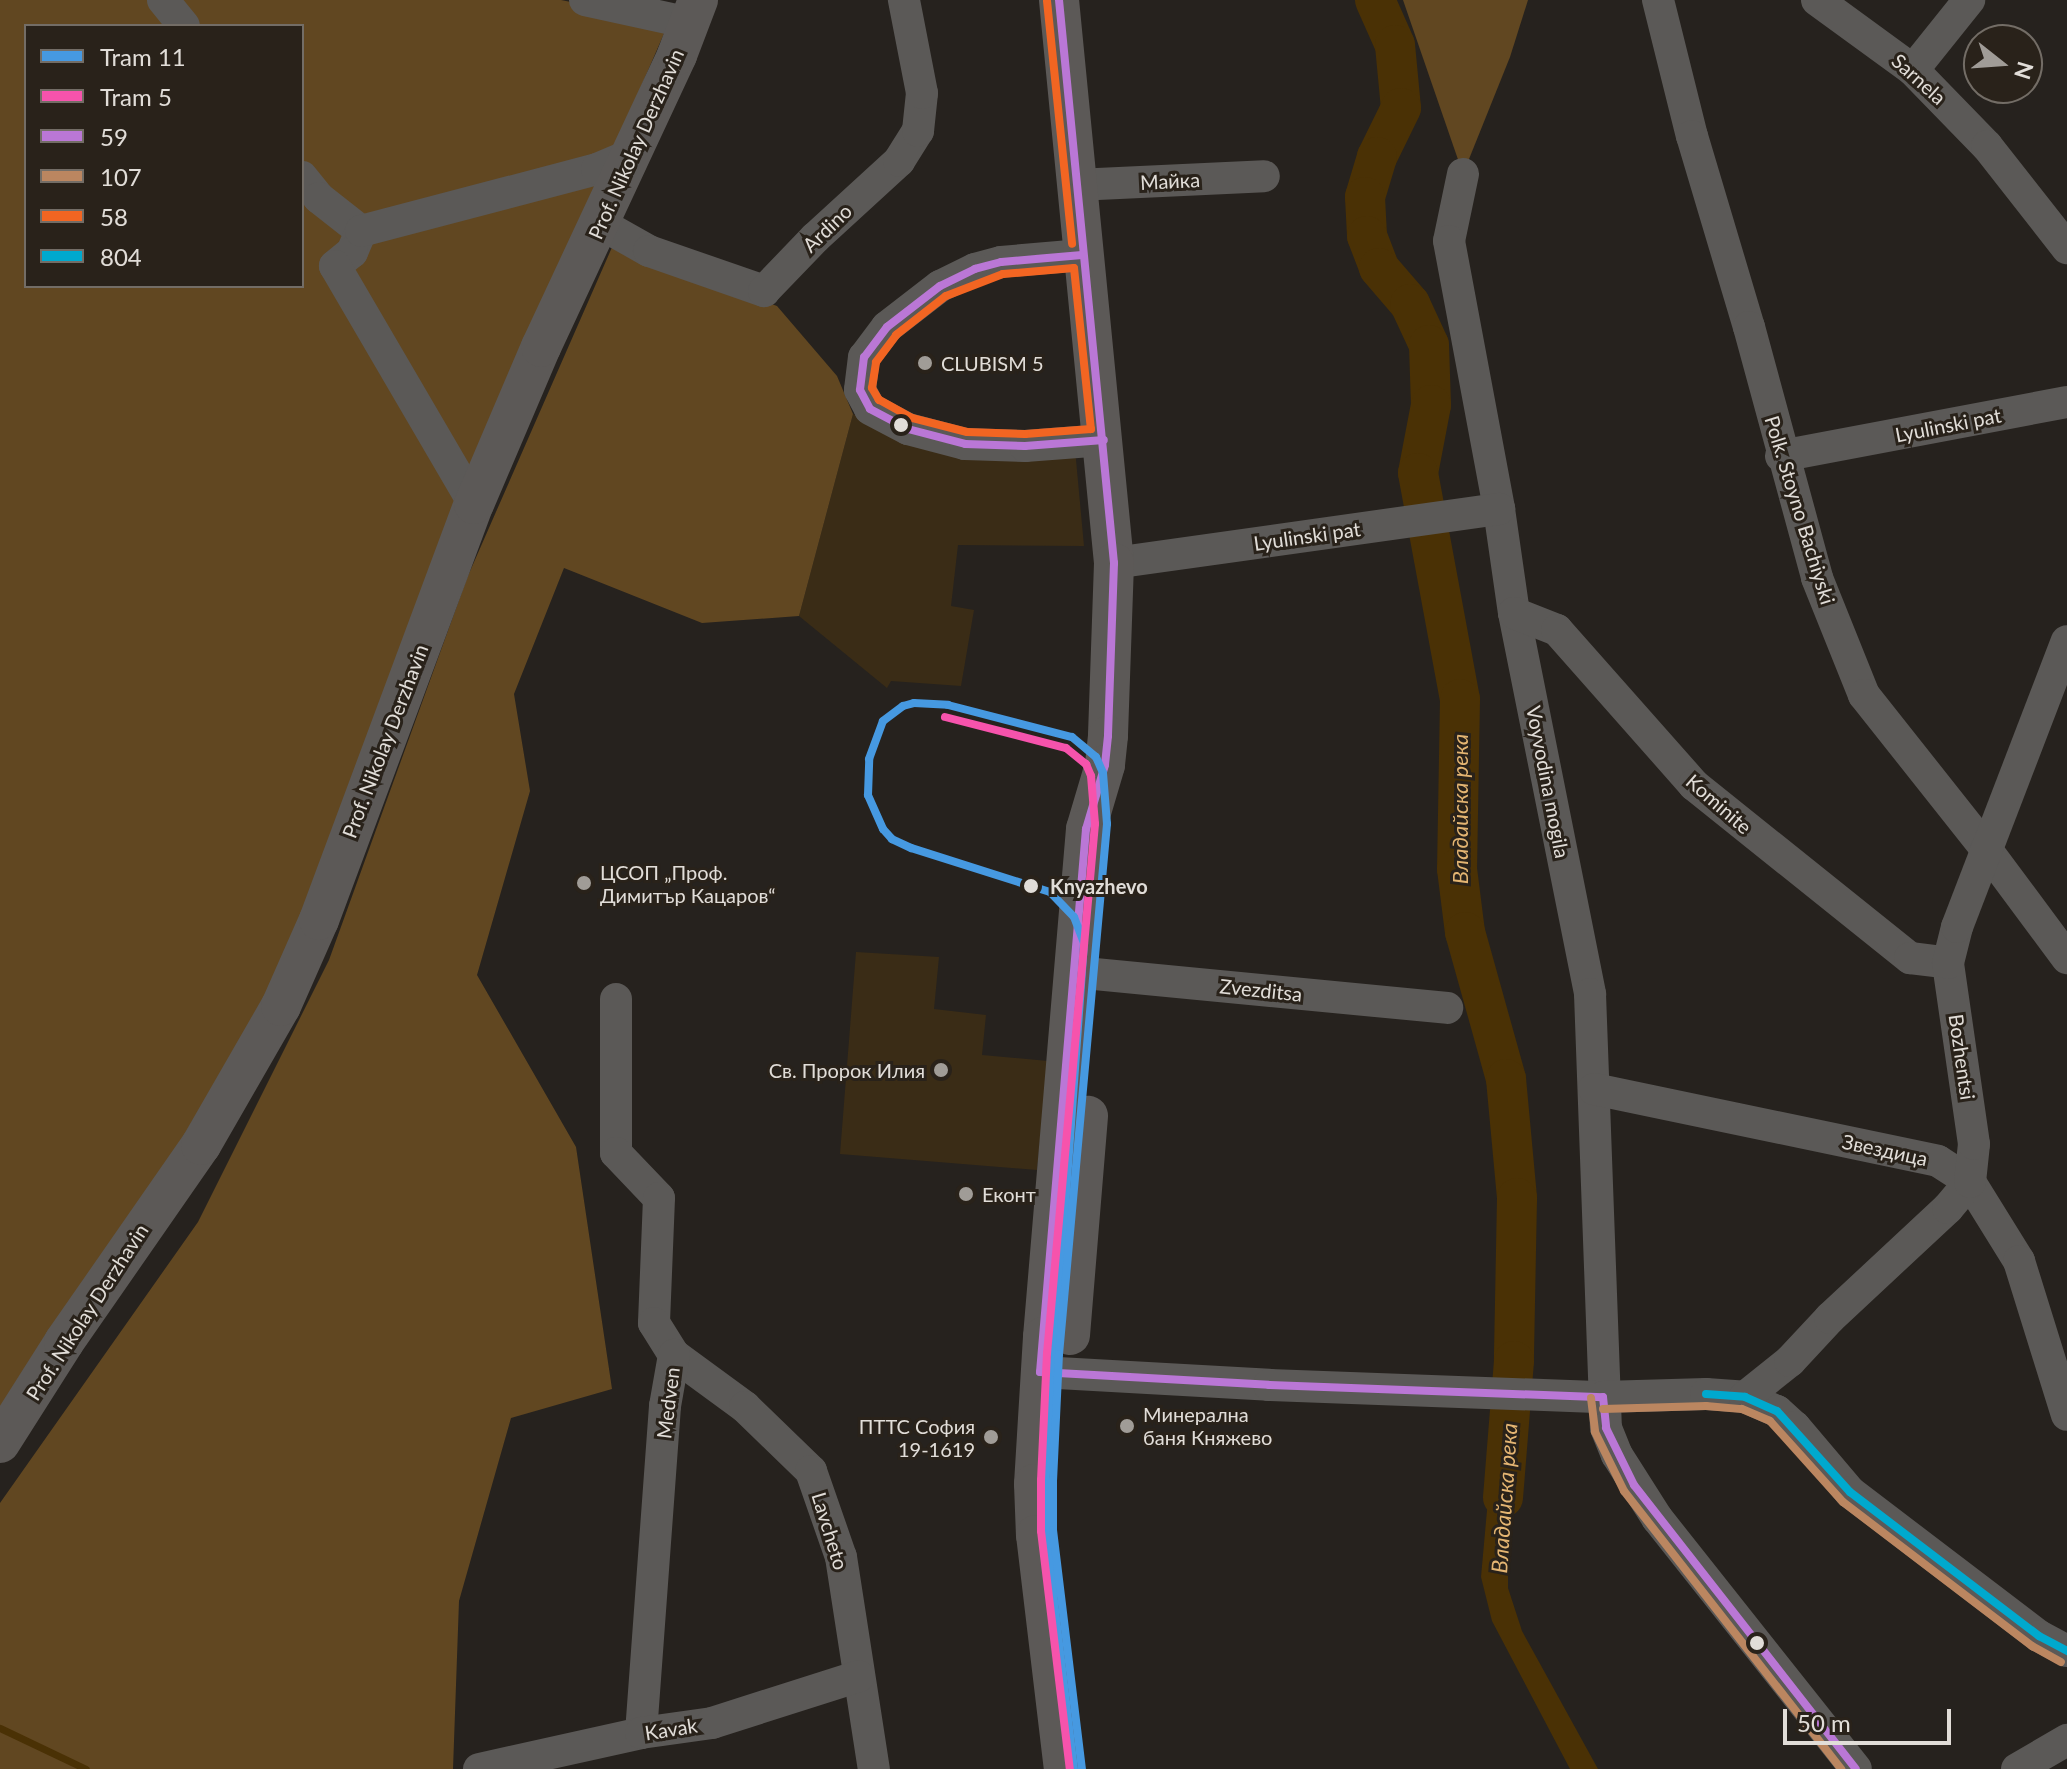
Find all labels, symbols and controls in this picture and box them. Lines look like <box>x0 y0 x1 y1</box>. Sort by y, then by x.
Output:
legend <box>24 24 304 288</box>
north arrow <box>1963 24 2043 104</box>
text: Tram 11 <box>100 42 186 71</box>
street label: Prof. Nikolay Derzhavin <box>583 45 689 243</box>
street label: Sarnela <box>1887 49 1951 109</box>
text: N <box>2009 59 2040 83</box>
text: Tram 5 <box>100 82 172 111</box>
text: 59 <box>100 122 128 151</box>
text: 107 <box>100 162 142 191</box>
street label: Майка <box>1139 167 1201 195</box>
street label: Ardino <box>797 199 857 257</box>
text: 58 <box>100 202 128 231</box>
text: 804 <box>100 242 142 271</box>
place label: CLUBISM 5 <box>941 351 1043 375</box>
marker: CLUBISM 5 <box>916 354 934 372</box>
street label: Lyulinski pat <box>1893 403 2003 447</box>
street label: Polk. Stoyno Bachiyski <box>1760 413 1840 607</box>
unlabelled marker <box>893 417 909 433</box>
street label: Lyulinski pat <box>1252 517 1362 555</box>
street label: Prof. Nikolay Derzhavin <box>337 641 433 841</box>
street label: Voyvodina mogila <box>1521 704 1575 860</box>
water label: Владайска река <box>1447 734 1473 884</box>
street label: Kominite <box>1681 769 1757 839</box>
place label: ЦСОП „Проф. Димитър Кацаров“ <box>600 860 775 907</box>
marker: ЦСОП „Проф. Димитър Кацаров“ <box>575 874 593 892</box>
marker: Knyazhevo <box>1019 874 1043 898</box>
place label: Knyazhevo <box>1050 874 1148 898</box>
street label: Zvezditsa <box>1219 974 1303 1006</box>
street label: Bozhentsi <box>1944 1013 1980 1101</box>
place label: Св. Пророк Илия <box>769 1058 925 1082</box>
marker: Св. Пророк Илия <box>932 1061 950 1079</box>
street label: Звездица <box>1840 1129 1930 1171</box>
place label: Еконт <box>982 1182 1036 1206</box>
marker: Еконт <box>957 1185 975 1203</box>
street label: Prof. Nikolay Derzhavin <box>21 1219 153 1405</box>
street label: Medven <box>652 1366 684 1440</box>
place label: Минерална баня Княжево <box>1143 1402 1272 1449</box>
place label: ПТТС София 19-1619 <box>859 1414 975 1461</box>
marker: Минерална баня Княжево <box>1118 1417 1136 1435</box>
water label: Владайска река <box>1486 1422 1522 1574</box>
marker: ПТТС София 19-1619 <box>982 1428 1000 1446</box>
street label: Lavcheto <box>807 1489 853 1573</box>
unlabelled marker <box>1749 1635 1765 1651</box>
scale bar <box>1787 1693 1955 1743</box>
text: 50 m <box>1797 1708 1851 1737</box>
street label: Kavak <box>643 1713 699 1745</box>

